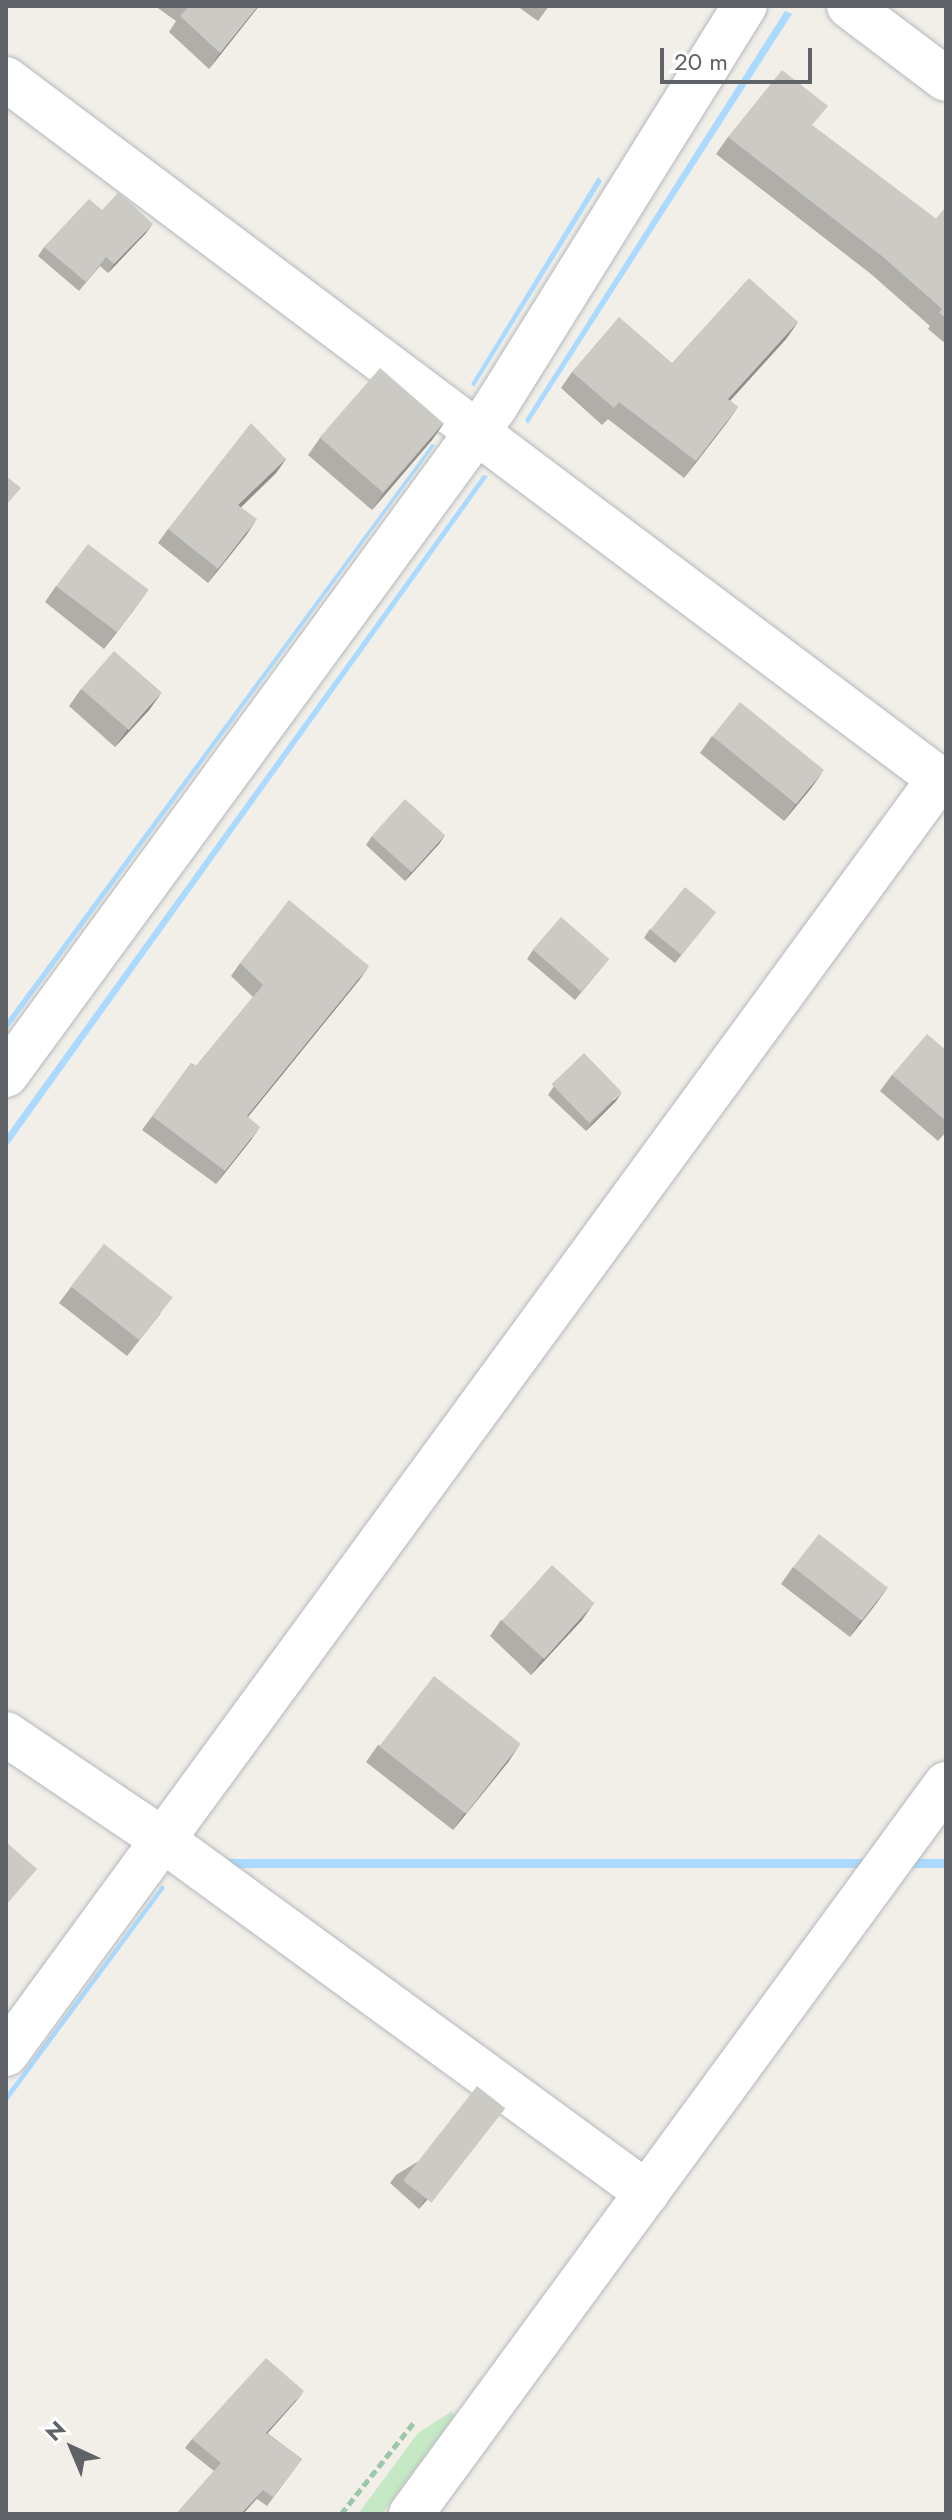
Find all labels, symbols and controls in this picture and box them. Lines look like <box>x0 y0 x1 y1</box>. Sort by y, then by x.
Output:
scale bar <box>664 32 816 82</box>
text: 20 m <box>674 44 728 79</box>
north arrow <box>32 2408 112 2488</box>
text: N <box>38 2413 73 2448</box>

